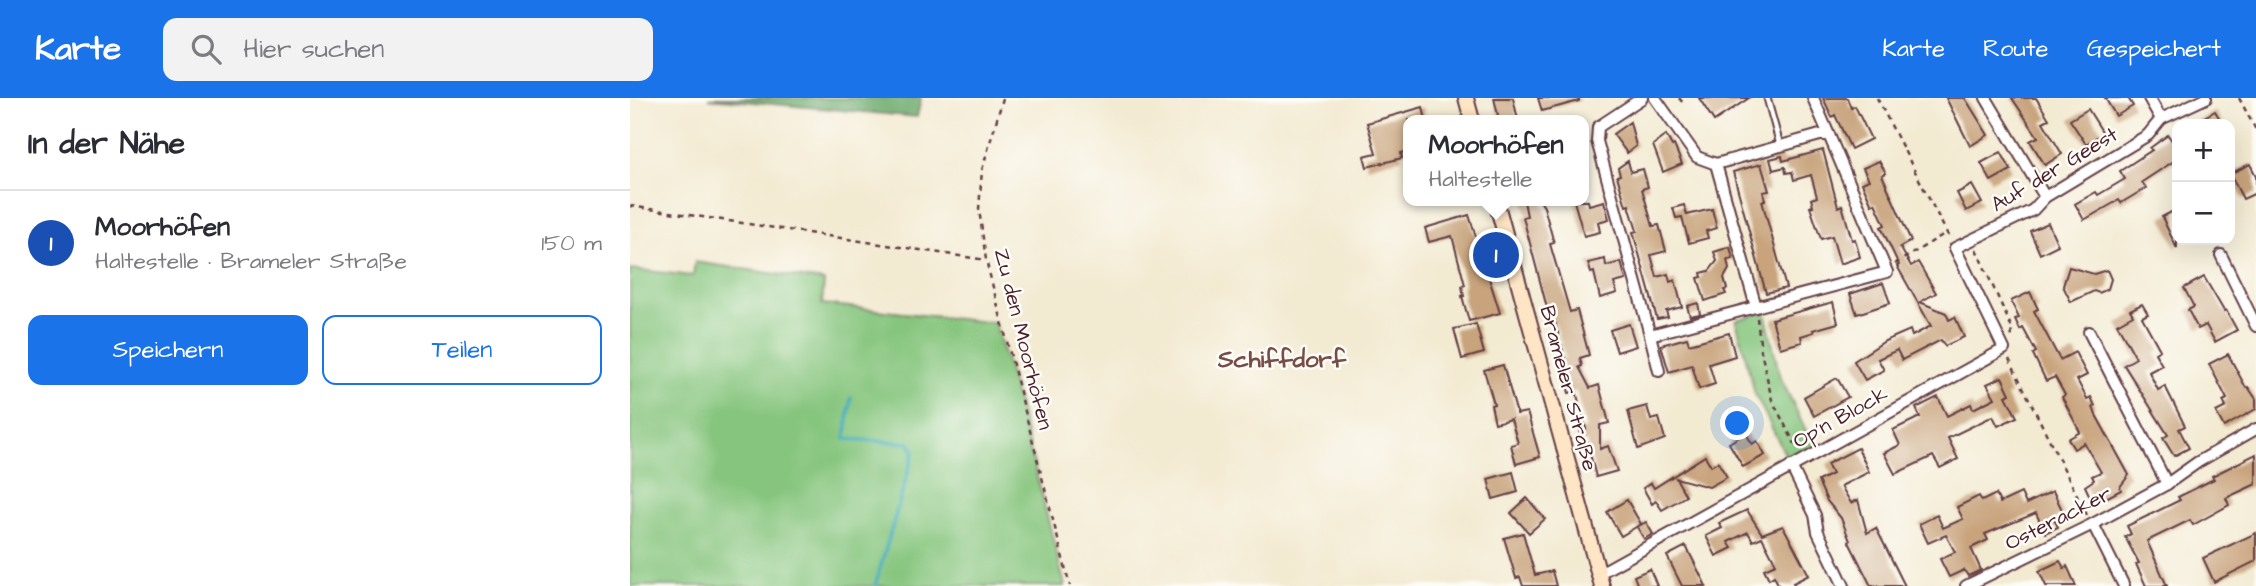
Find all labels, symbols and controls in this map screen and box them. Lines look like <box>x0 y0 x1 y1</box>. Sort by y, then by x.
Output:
search box <box>163 18 653 81</box>
text: Karte <box>35 26 121 72</box>
icon: search <box>187 30 225 68</box>
text: Hier suchen <box>243 31 384 67</box>
text: Karte <box>1882 32 1945 66</box>
text: Route <box>1983 32 2048 66</box>
text: Gespeichert <box>2086 32 2221 66</box>
popup <box>1403 115 1589 206</box>
map controls <box>2172 119 2235 245</box>
button: + <box>2172 119 2235 182</box>
street label: Auf der Geest <box>1985 120 2124 219</box>
text: In der Nähe <box>28 123 185 165</box>
text: Moorhöfen <box>1428 127 1564 163</box>
text: Haltestelle <box>1428 163 1532 195</box>
button: − <box>2172 182 2235 245</box>
text: Moorhöfen <box>95 209 230 245</box>
text: 1 <box>50 227 52 259</box>
text: 150 m <box>541 227 602 259</box>
pin: 1 <box>1473 229 1519 281</box>
text: Haltestelle · Brameler Straße <box>95 245 407 277</box>
street label: Zu den Moorhöfen <box>987 246 1060 433</box>
street label: Brameler Straße <box>1532 302 1605 474</box>
button: Speichern <box>28 315 308 385</box>
button: Teilen <box>322 315 602 385</box>
district label: Schiffdorf <box>1217 343 1347 377</box>
street label: Op'n Block <box>1788 379 1893 456</box>
your location <box>1720 406 1754 440</box>
street label: Osteracker <box>2000 479 2117 558</box>

